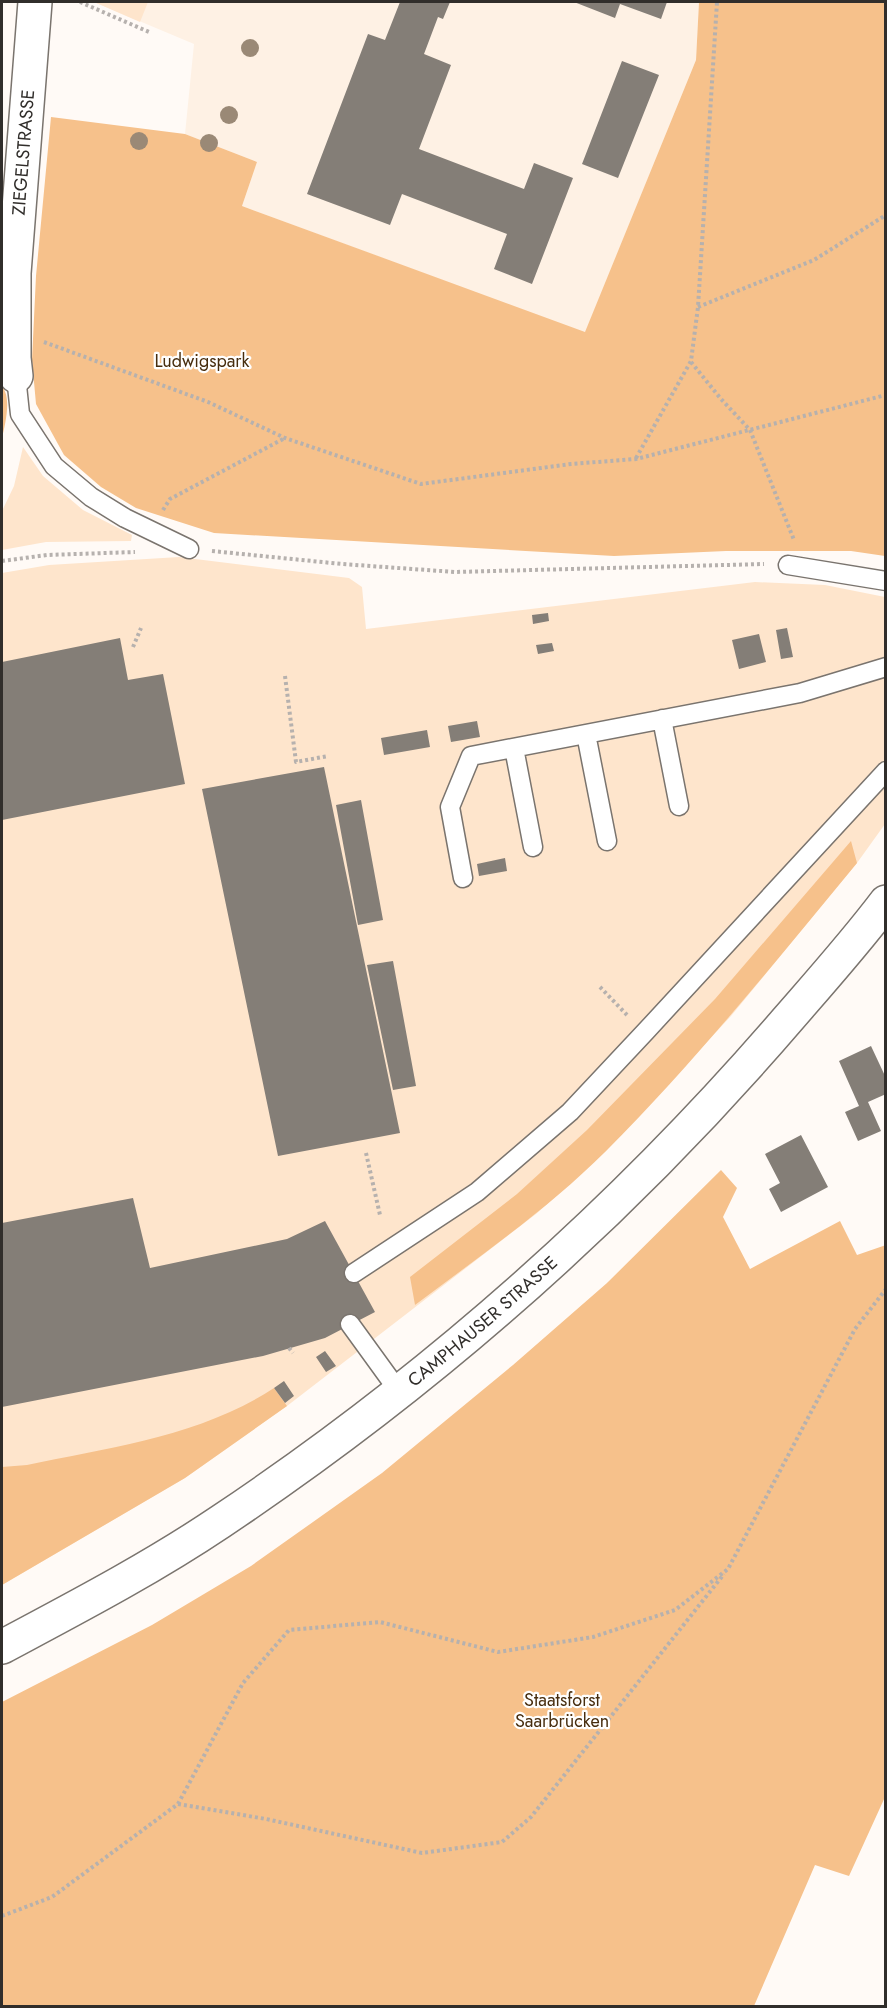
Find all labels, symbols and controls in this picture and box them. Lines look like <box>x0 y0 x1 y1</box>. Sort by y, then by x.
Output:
street label: ZIEGELSTRASSE <box>6 89 41 216</box>
park label: Ludwigspark <box>155 348 250 374</box>
street label: CAMPHAUSER STRASSE <box>402 1250 563 1393</box>
park label: Staatsforst Saarbrücken <box>515 1687 609 1734</box>

